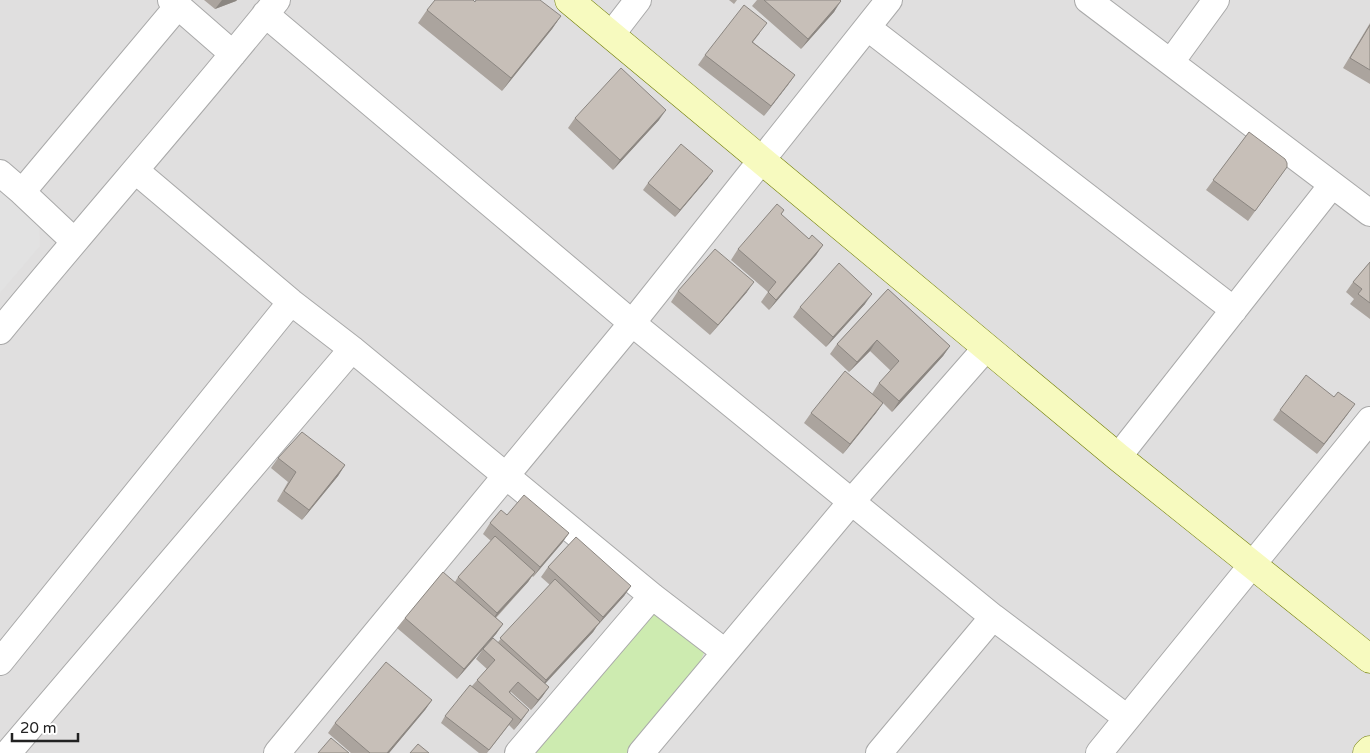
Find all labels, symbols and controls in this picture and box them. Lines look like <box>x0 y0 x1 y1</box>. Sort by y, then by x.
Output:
scale bar <box>12 710 79 742</box>
text: 20 m <box>20 719 57 737</box>

